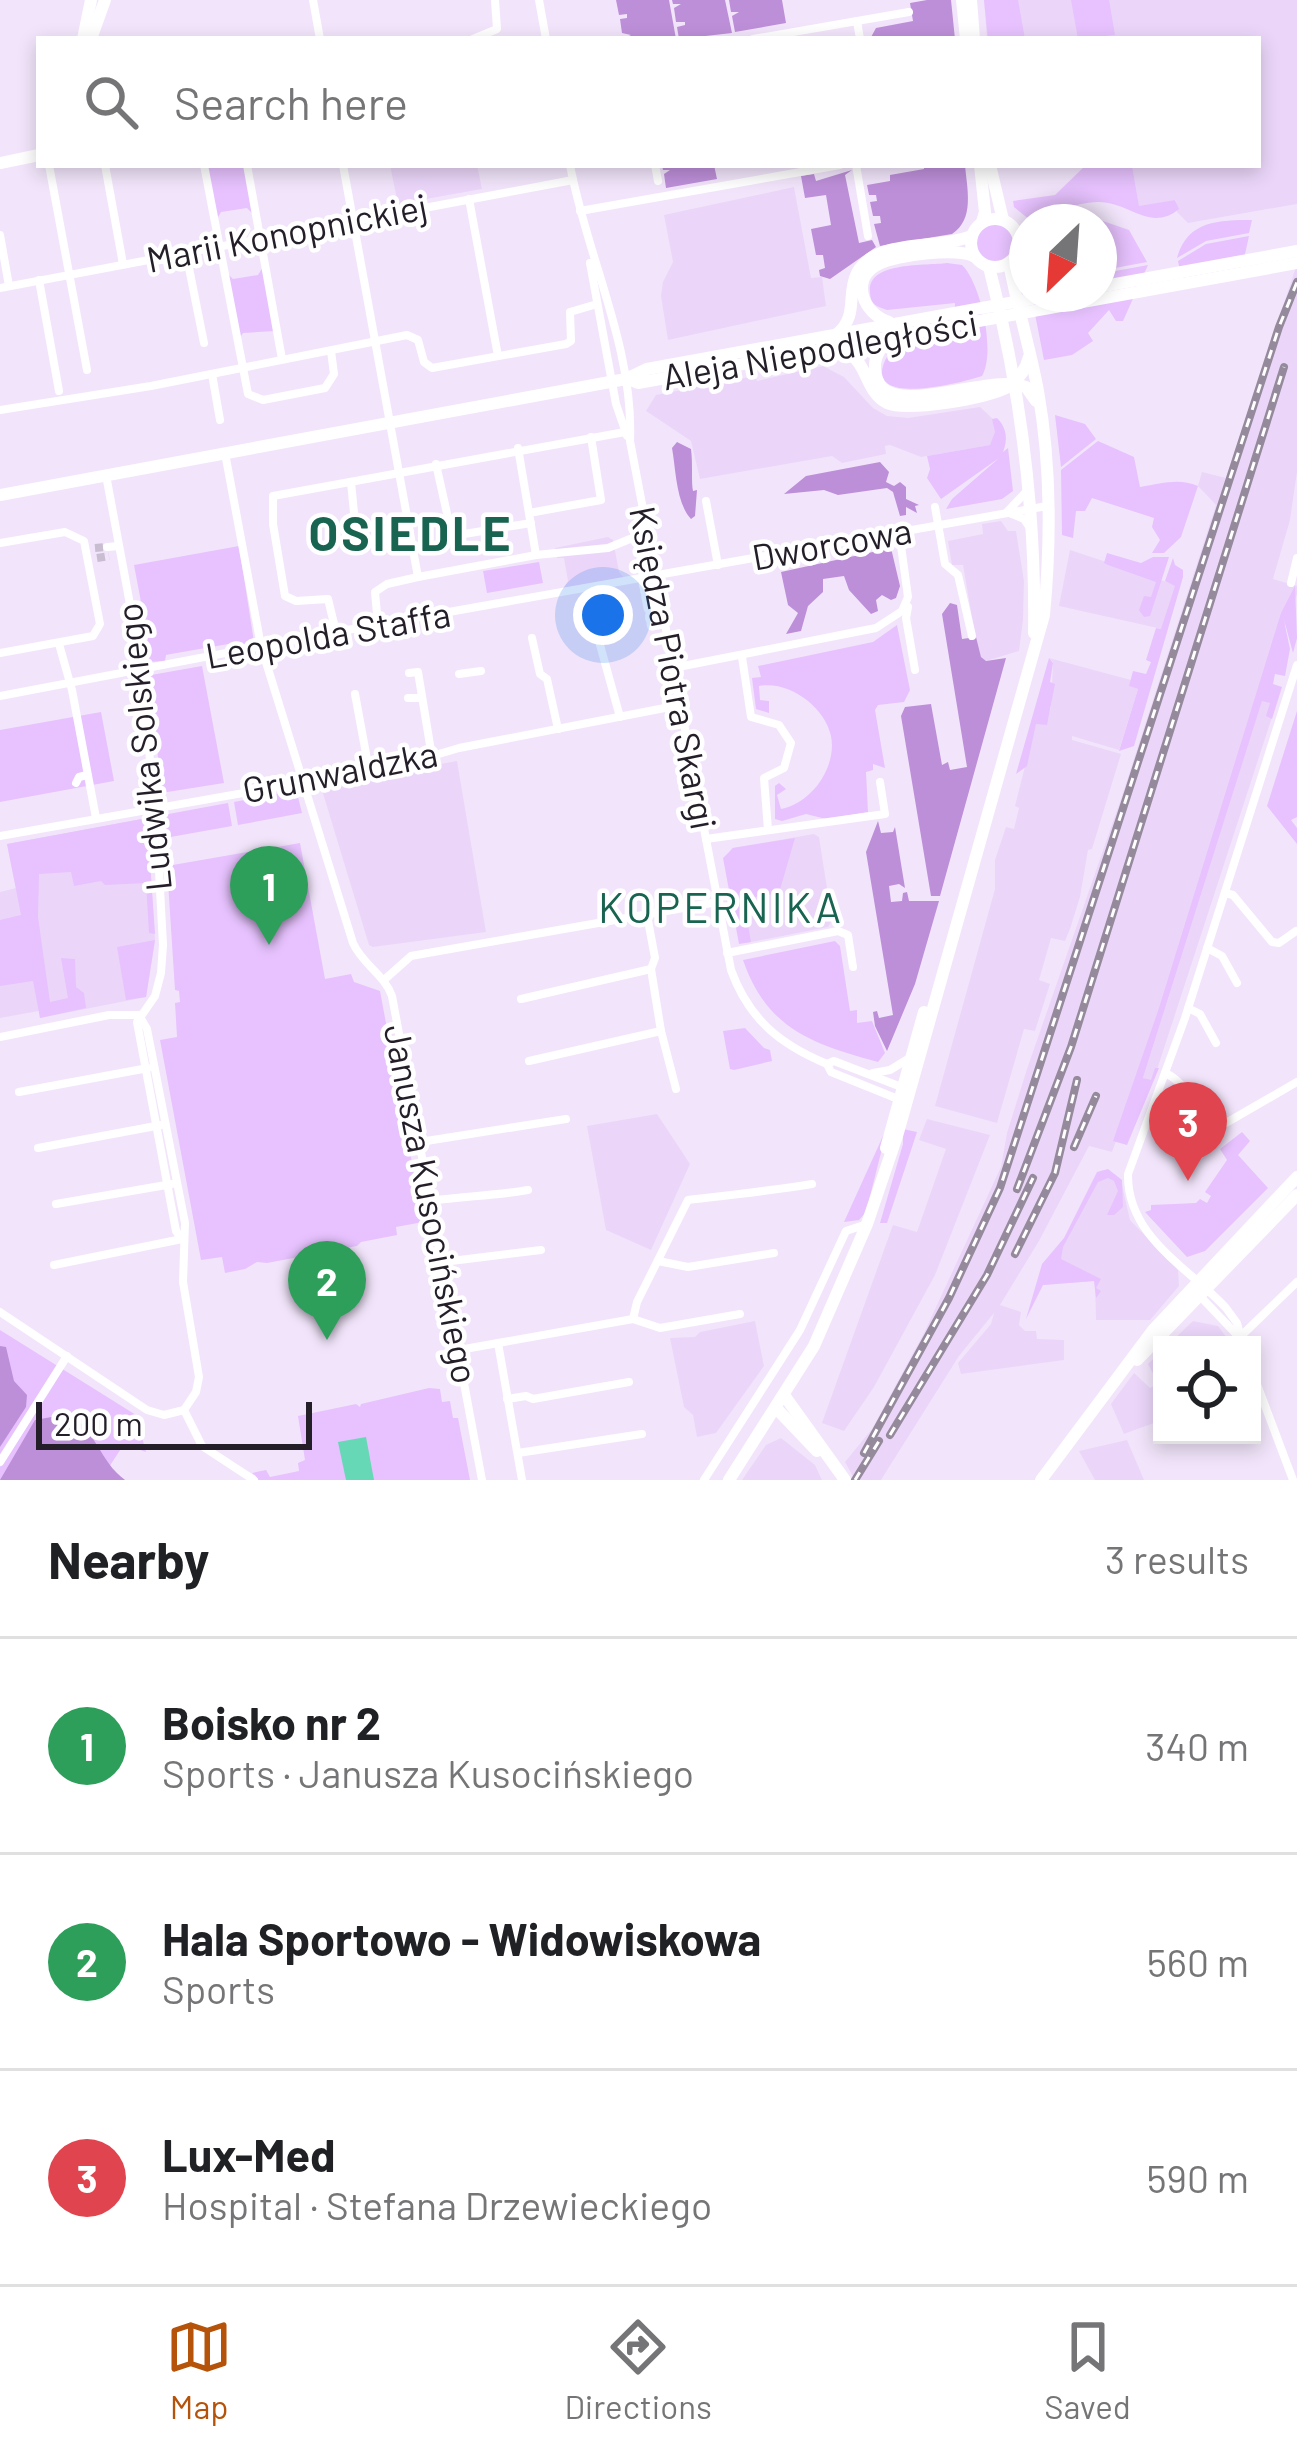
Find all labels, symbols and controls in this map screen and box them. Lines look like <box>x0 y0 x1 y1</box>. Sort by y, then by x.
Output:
search box <box>36 36 1261 168</box>
icon: search <box>78 69 144 135</box>
text: Search here <box>174 75 408 129</box>
street label: Marii Konopnickiej <box>143 183 431 280</box>
north arrow <box>1009 204 1117 312</box>
street label: Aleja Niepodległości <box>659 300 981 397</box>
street label: Księdza Piotra Skargi <box>622 502 727 833</box>
district label: OSIEDLE <box>308 503 514 561</box>
street label: Dworcowa <box>749 507 915 578</box>
your location <box>573 585 633 645</box>
street label: Leopolda Staffa <box>202 591 453 676</box>
street label: Ludwika Solskiego <box>106 601 179 893</box>
street label: Grunwaldzka <box>239 731 441 810</box>
pin: 1 <box>230 846 308 945</box>
district label: KOPERNIKA <box>598 881 844 931</box>
street label: Janusza Kusocińskiego <box>377 1020 488 1387</box>
pin: 3 <box>1149 1082 1227 1181</box>
pin: 2 <box>288 1241 366 1340</box>
map controls <box>1153 1336 1261 1444</box>
button: locate <box>1153 1336 1261 1444</box>
scale bar <box>36 1396 312 1449</box>
text: 200 m <box>54 1403 143 1443</box>
text: Nearby <box>48 1528 209 1589</box>
text: 3 results <box>1105 1535 1249 1582</box>
text: Boisko nr 2 <box>162 1695 381 1749</box>
text: 1 <box>80 1722 94 1769</box>
text: 340 m <box>1145 1722 1249 1769</box>
text: Sports · Janusza Kusocińskiego <box>162 1749 694 1796</box>
text: Hala Sportowo - Widowiskowa <box>162 1911 761 1965</box>
text: 2 <box>76 1938 98 1985</box>
text: 560 m <box>1147 1938 1249 1985</box>
text: Sports <box>162 1965 275 2012</box>
text: Lux-Med <box>162 2127 335 2181</box>
text: 3 <box>76 2154 98 2201</box>
text: 590 m <box>1147 2154 1249 2201</box>
text: Hospital · Stefana Drzewieckiego <box>162 2181 712 2228</box>
tab: Map <box>166 2314 232 2426</box>
tab: Directions <box>564 2314 712 2426</box>
tab: Saved <box>1044 2314 1131 2426</box>

